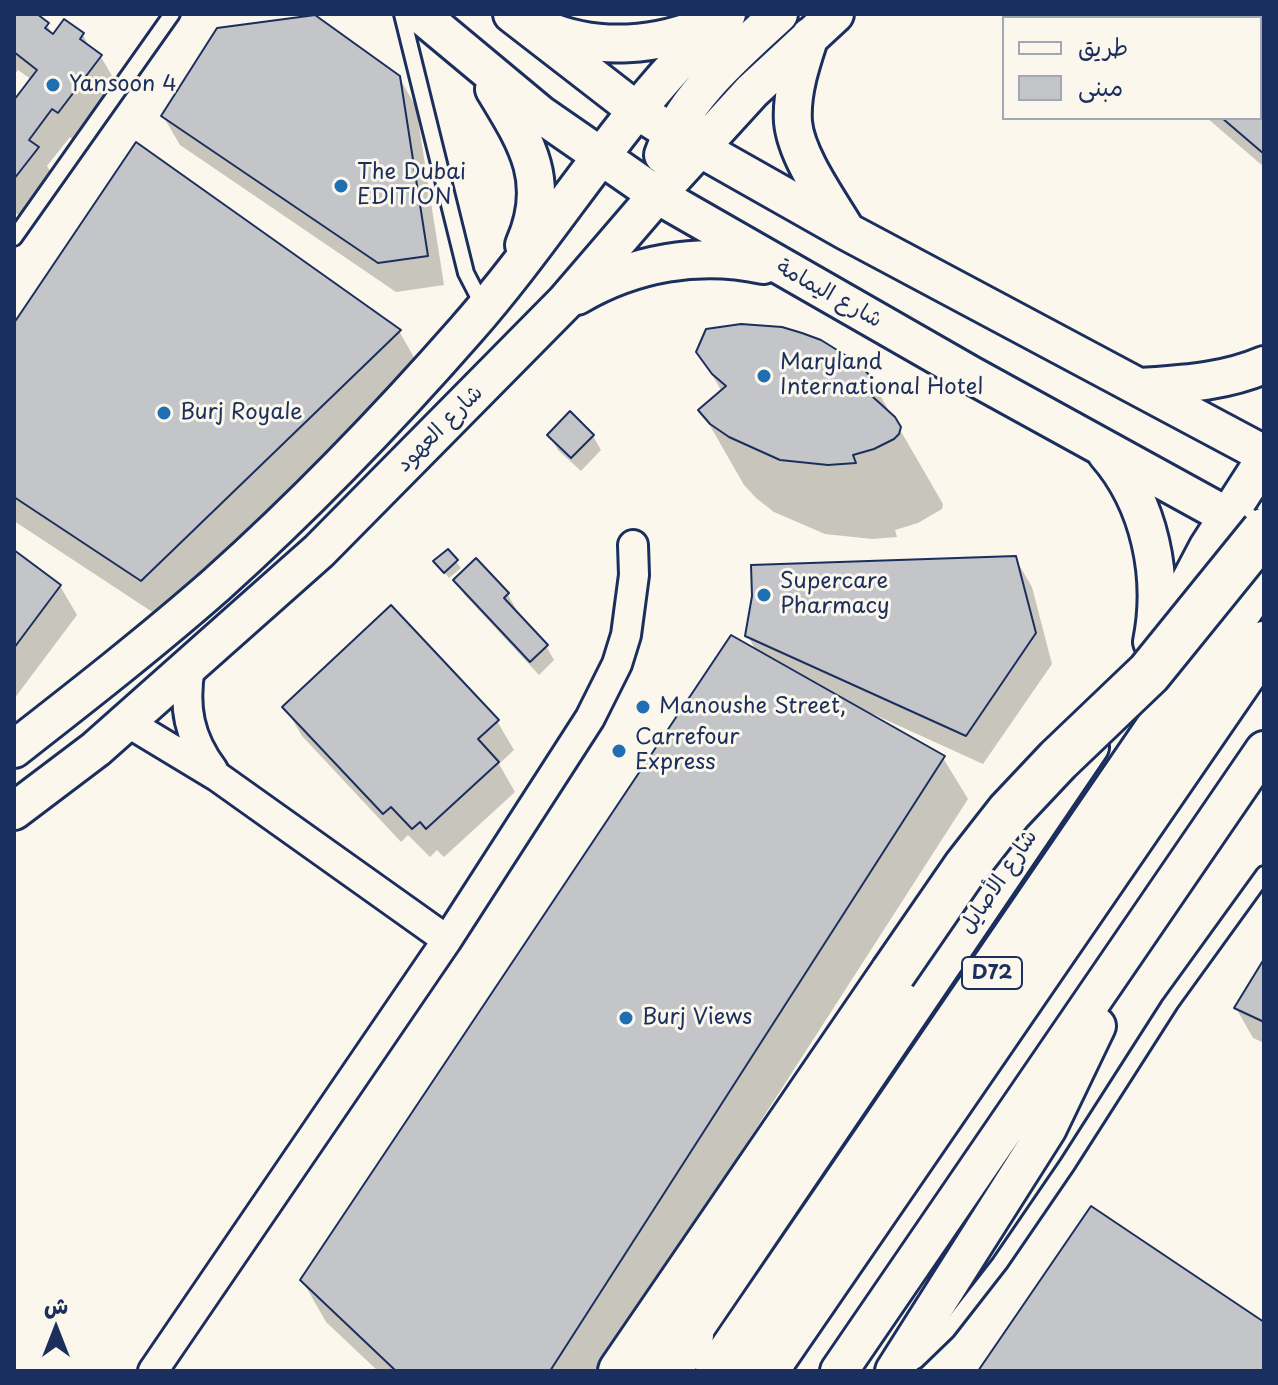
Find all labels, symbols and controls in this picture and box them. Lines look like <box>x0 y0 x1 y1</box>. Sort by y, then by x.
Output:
legend <box>1002 16 1262 120</box>
text: طريق <box>1078 28 1128 64</box>
text: مبنى <box>1078 68 1123 104</box>
place label: Yansoon 4 <box>69 72 177 98</box>
marker: Yansoon 4 <box>44 76 62 94</box>
place label: The Dubai EDITION <box>357 160 466 212</box>
marker: The Dubai EDITION <box>332 177 350 195</box>
street label: شارع اليمامة <box>771 254 887 334</box>
place label: Maryland International Hotel <box>780 350 983 402</box>
marker: Maryland International Hotel <box>755 367 773 385</box>
street label: شارع العهود <box>391 380 489 478</box>
place label: Burj Royale <box>180 400 303 426</box>
marker: Burj Royale <box>155 404 173 422</box>
place label: Supercare Pharmacy <box>780 569 889 620</box>
marker: Supercare Pharmacy <box>755 586 773 604</box>
place label: Manoushe Street, <box>659 694 846 720</box>
marker: Manoushe Street, <box>634 698 652 716</box>
place label: Carrefour Express <box>635 725 739 776</box>
marker: Carrefour Express <box>610 742 628 760</box>
street label: شارع الأصايل <box>954 825 1044 939</box>
road number: D72 <box>962 957 1022 989</box>
place label: Burj Views <box>642 1005 752 1031</box>
marker: Burj Views <box>617 1009 635 1027</box>
text: ش <box>44 1288 68 1321</box>
north arrow <box>16 1289 96 1369</box>

